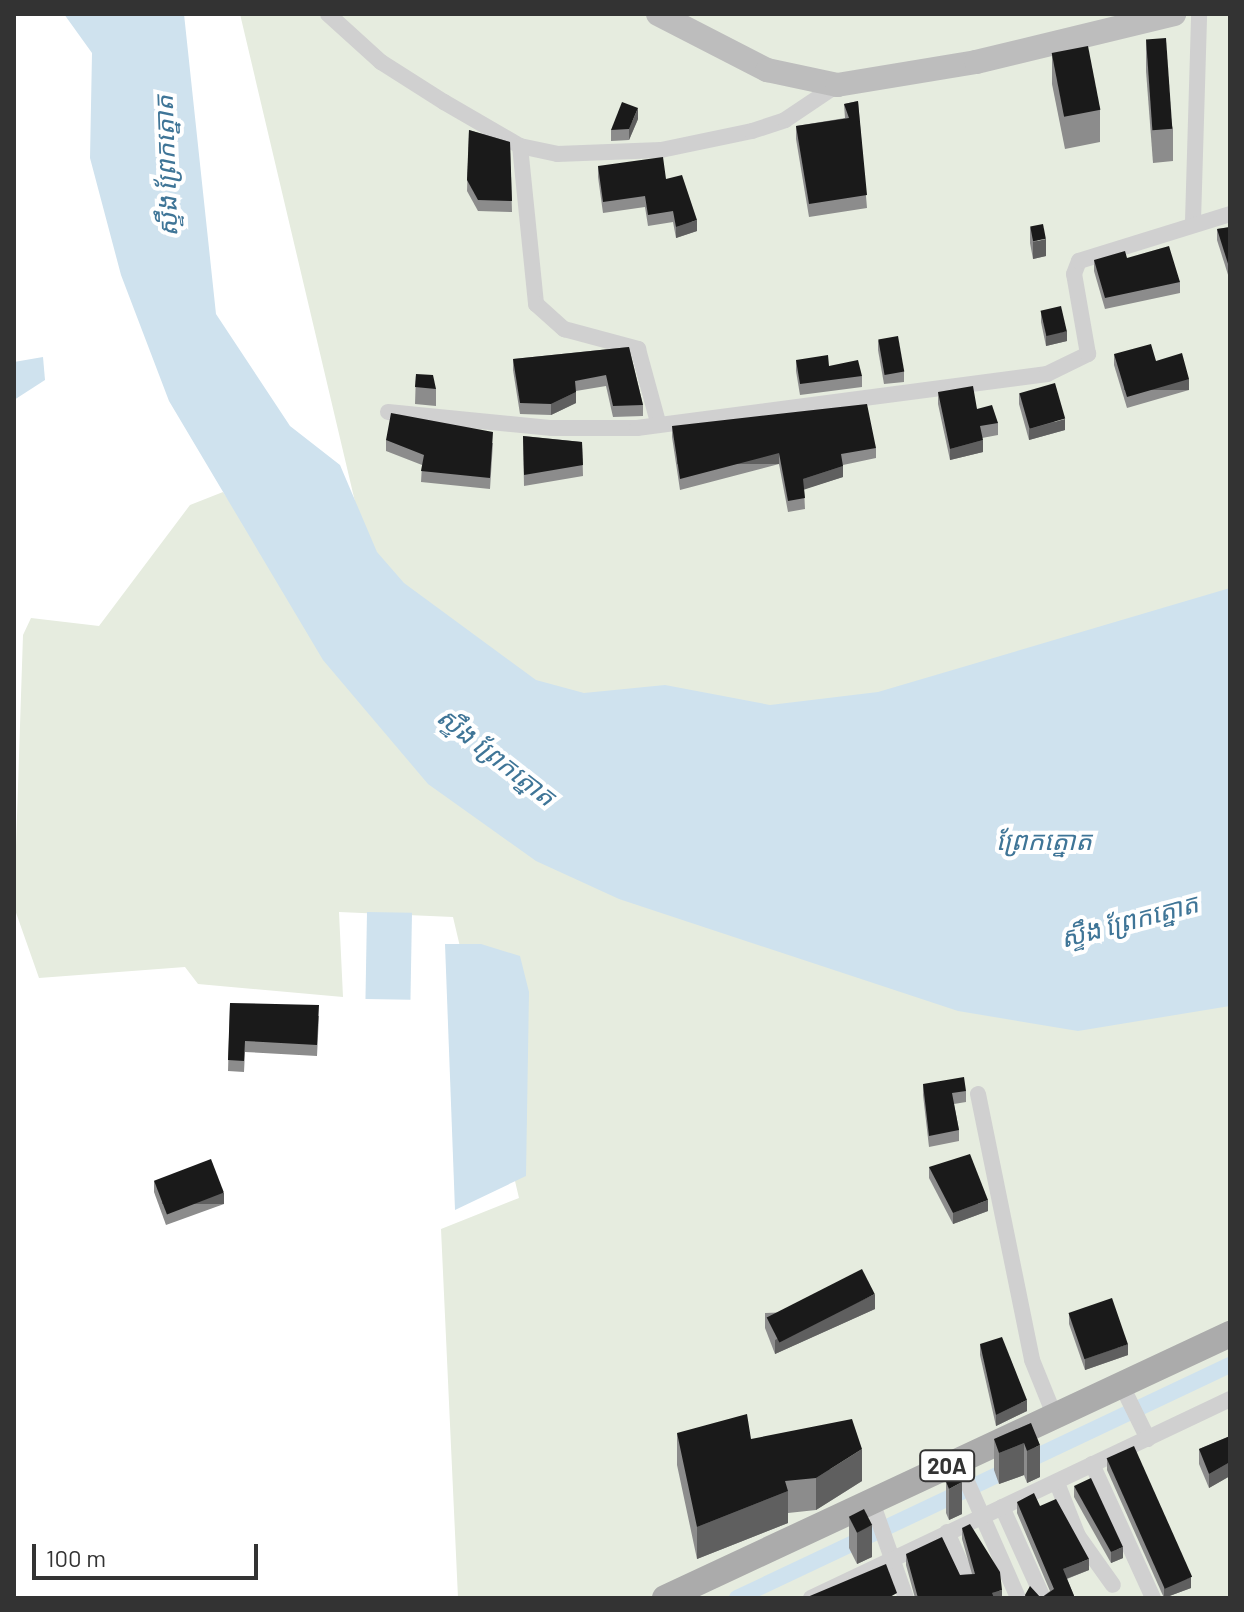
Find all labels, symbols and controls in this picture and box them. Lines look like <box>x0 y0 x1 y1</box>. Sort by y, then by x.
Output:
water label: ស្ទឹង ព្រែកត្នោត <box>147 95 183 237</box>
water label: ស្ទឹង ព្រែកត្នោត <box>432 700 562 812</box>
water label: ព្រែកត្នោត <box>996 824 1092 856</box>
water label: ស្ទឹង ព្រែកត្នោត <box>1057 887 1201 953</box>
road number: 20A <box>919 1448 975 1484</box>
scale bar <box>36 1528 262 1578</box>
text: 100 m <box>46 1543 106 1572</box>

